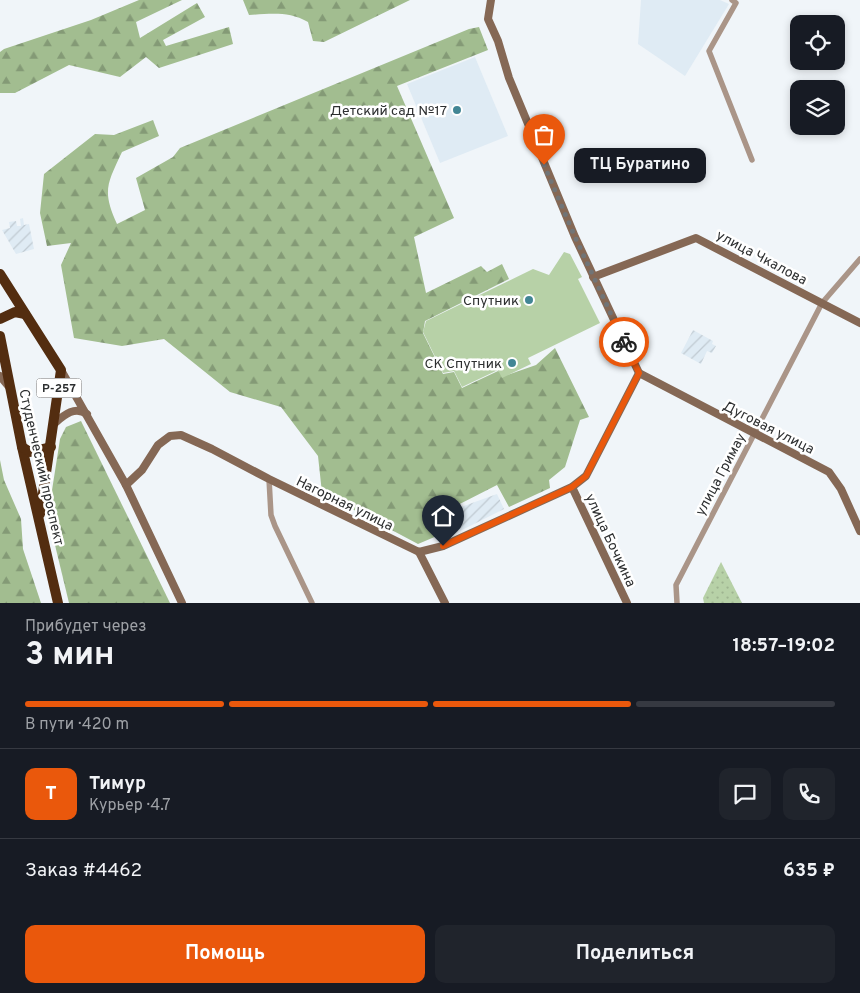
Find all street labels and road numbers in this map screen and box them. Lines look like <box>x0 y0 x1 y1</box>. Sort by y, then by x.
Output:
street label: улица Чкалова <box>713 227 810 289</box>
road number: Р-257 <box>36 378 82 398</box>
street label: Студенческий проспект <box>14 388 67 547</box>
street label: Дуговая улица <box>720 398 817 459</box>
street label: улица Гримау <box>692 431 750 519</box>
street label: Нагорная улица <box>293 473 396 535</box>
street label: улица Бочкина <box>581 491 639 590</box>

